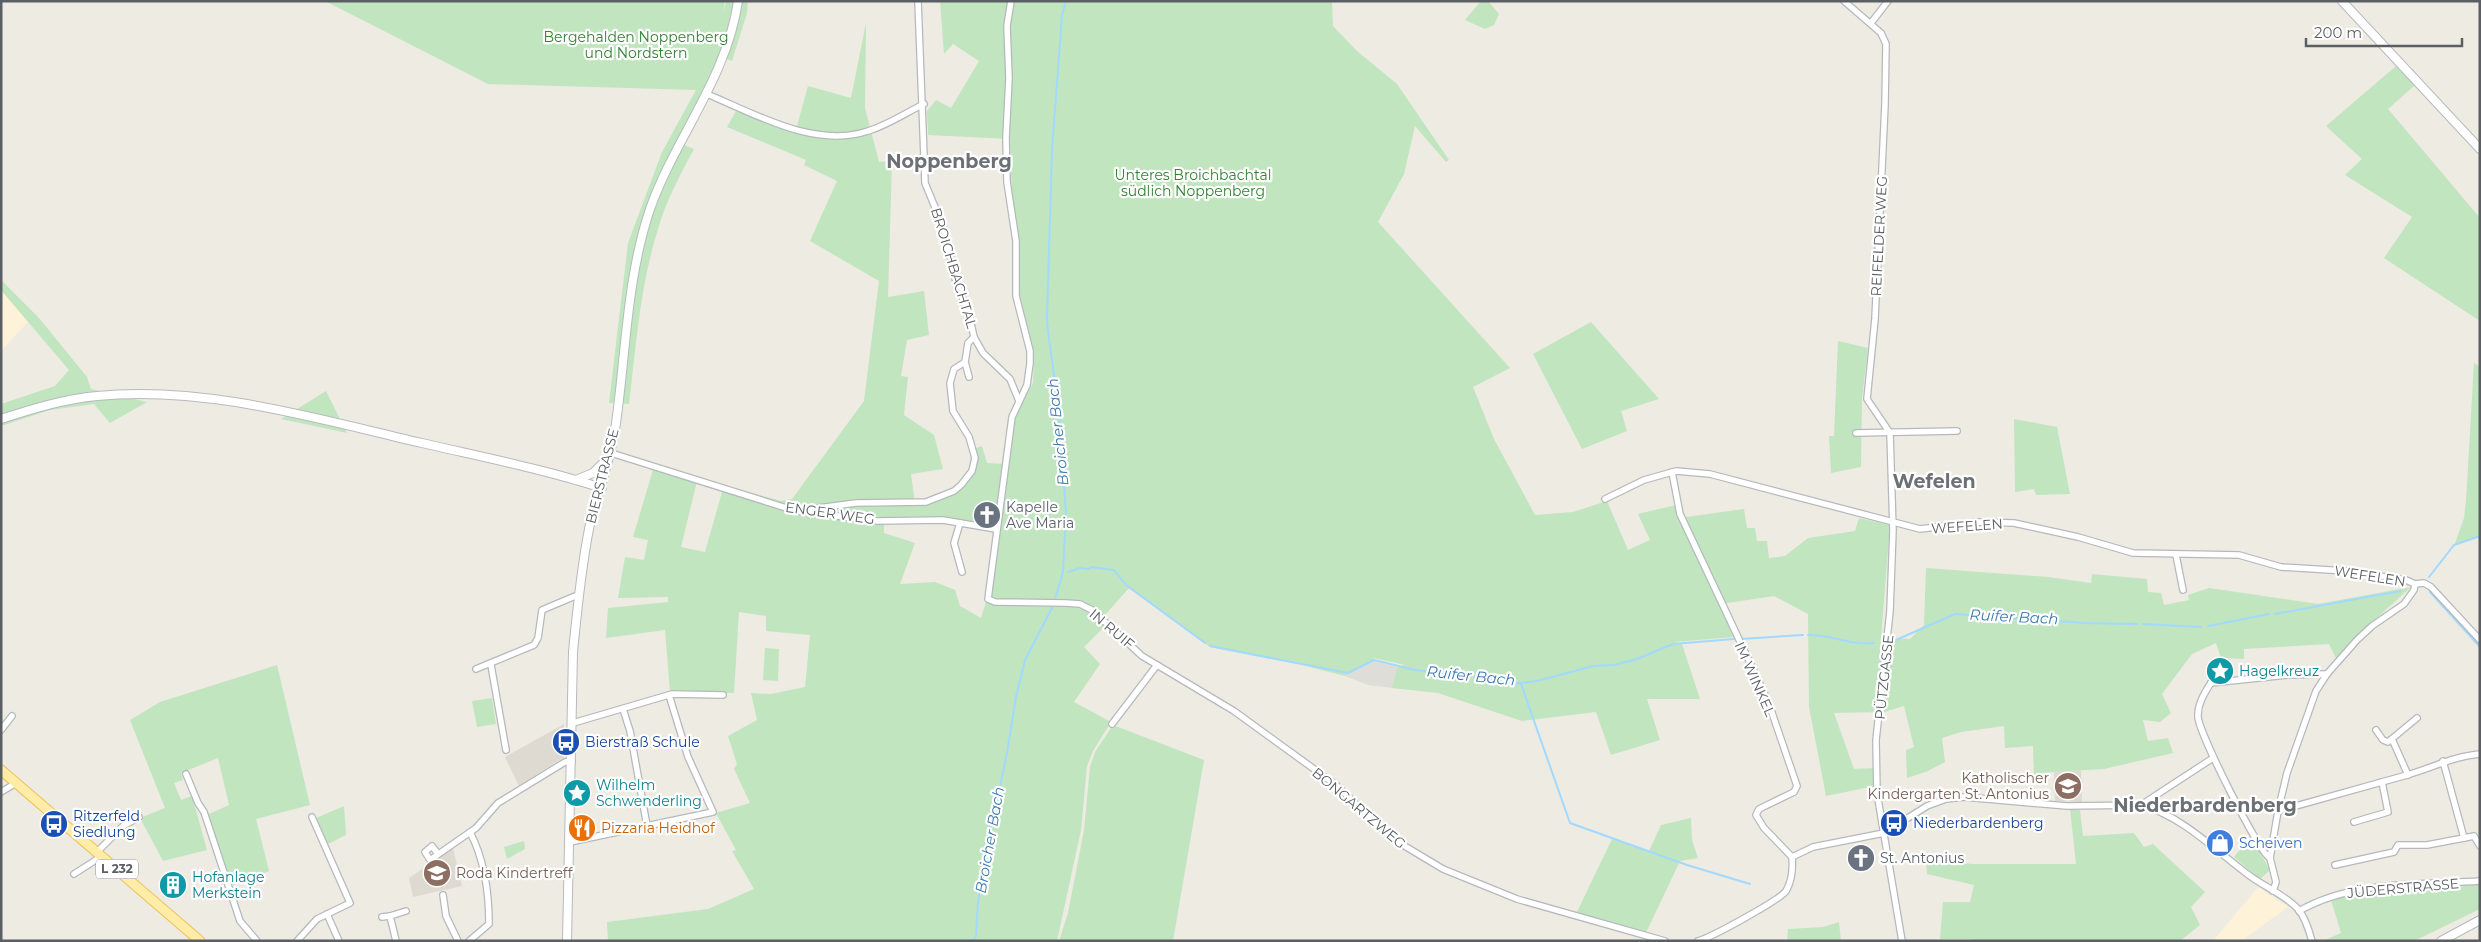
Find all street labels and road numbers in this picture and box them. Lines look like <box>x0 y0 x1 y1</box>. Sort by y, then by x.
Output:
street label: REIFELDER WEG <box>1867 175 1891 297</box>
street label: BROICHBACHTAL <box>927 205 981 331</box>
street label: BIERSTRASSE <box>581 427 623 525</box>
street label: ENGER WEG <box>784 498 876 528</box>
street label: WEFELEN <box>1930 515 2004 537</box>
street label: WEFELEN <box>2333 561 2407 591</box>
street label: IN RUIF <box>1086 605 1138 653</box>
street label: PÜTZGASSE <box>1871 634 1897 720</box>
street label: IM WINKEL <box>1731 639 1780 720</box>
street label: BONGARTZWEG <box>1308 763 1410 853</box>
road number: L 232 <box>96 860 138 879</box>
street label: JÜDERSTRASSE <box>2345 874 2460 902</box>

